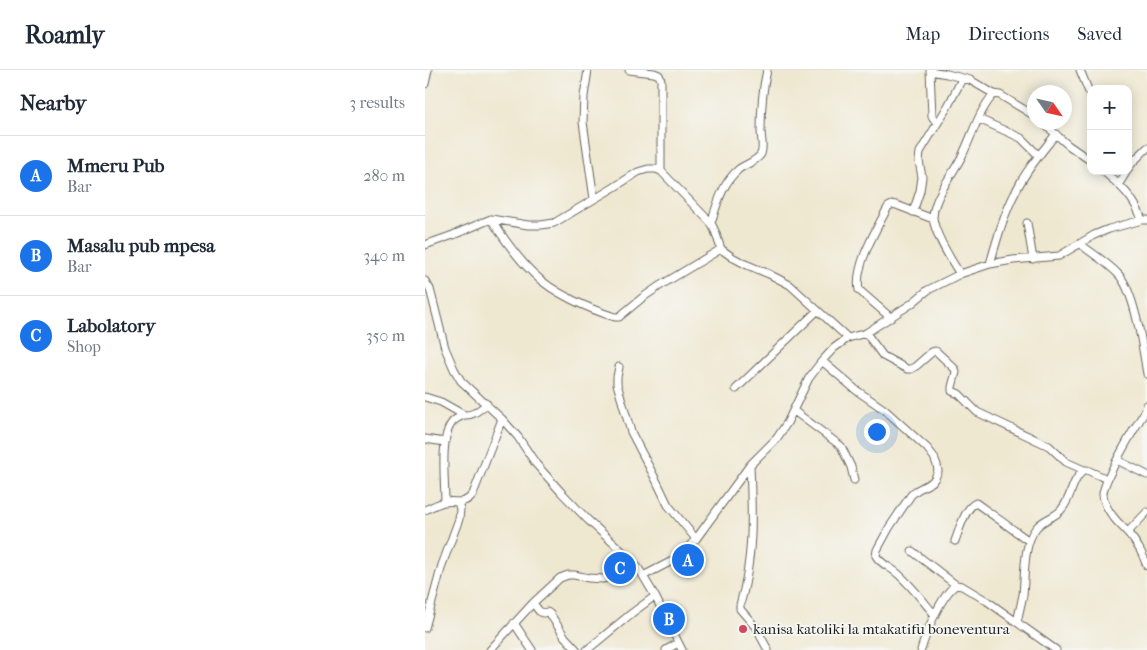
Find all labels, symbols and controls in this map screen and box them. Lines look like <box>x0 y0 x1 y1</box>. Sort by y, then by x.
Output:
text: Roamly <box>25 21 104 49</box>
text: Map <box>906 24 940 45</box>
text: Directions <box>968 24 1049 45</box>
text: Saved <box>1077 24 1122 45</box>
north arrow <box>1027 85 1072 130</box>
map controls <box>1087 85 1132 175</box>
button: + <box>1087 85 1132 130</box>
text: Nearby <box>20 91 86 115</box>
text: 3 results <box>349 93 405 112</box>
button: − <box>1087 130 1132 175</box>
text: Mmeru Pub <box>67 155 165 177</box>
text: A <box>31 166 41 185</box>
text: 280 m <box>363 166 405 185</box>
text: Bar <box>67 177 92 196</box>
text: Masalu pub mpesa <box>67 235 215 257</box>
text: B <box>31 246 41 265</box>
text: 340 m <box>363 246 405 265</box>
text: Bar <box>67 257 92 276</box>
text: Labolatory <box>67 315 155 337</box>
text: C <box>31 326 41 345</box>
text: 350 m <box>366 326 405 345</box>
text: Shop <box>67 337 101 356</box>
your location <box>864 419 890 445</box>
pin: A <box>672 541 704 579</box>
pin: C <box>604 549 636 587</box>
pin: B <box>653 600 685 638</box>
place label: kanisa katoliki la mtakatifu boneventura <box>753 620 1011 638</box>
marker: kanisa katoliki la mtakatifu boneventura <box>737 623 749 635</box>

